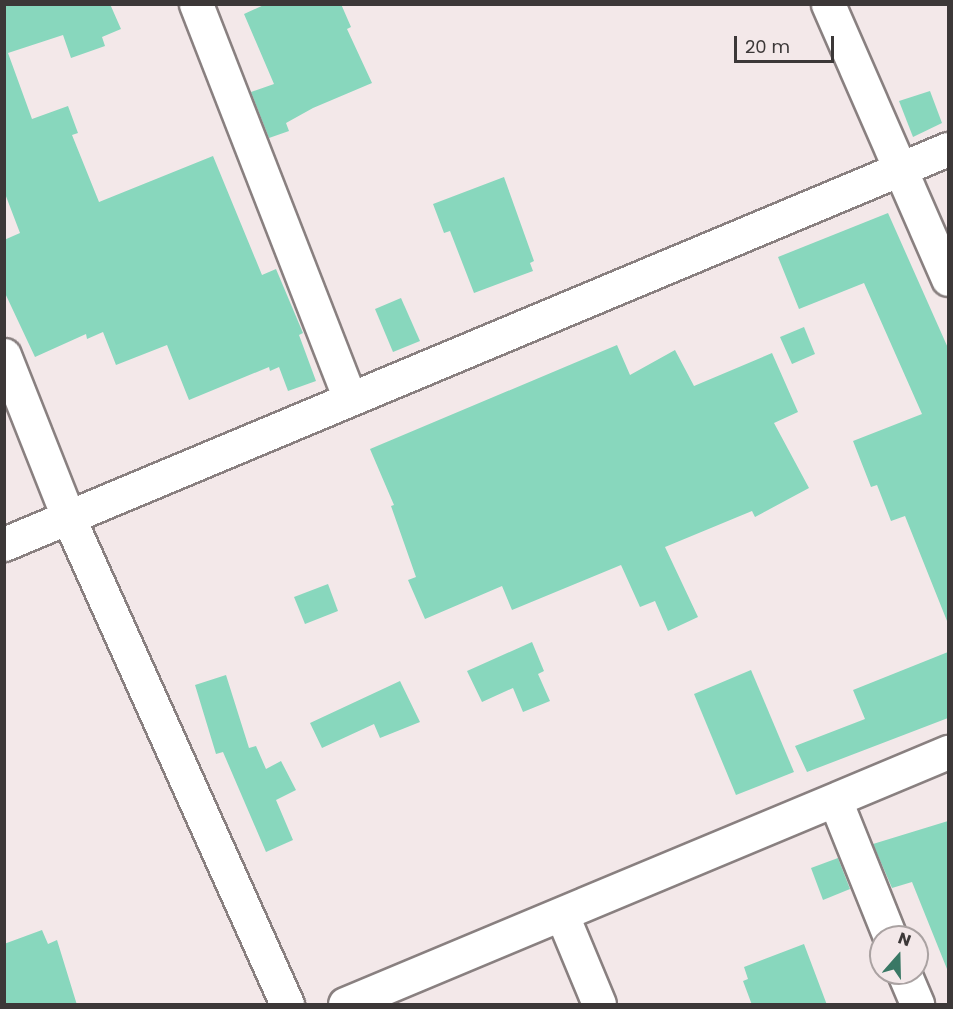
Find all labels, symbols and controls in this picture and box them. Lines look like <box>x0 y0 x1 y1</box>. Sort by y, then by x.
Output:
scale bar <box>737 24 838 62</box>
text: 20 m <box>745 34 790 59</box>
north arrow <box>869 925 929 985</box>
text: N <box>895 927 914 952</box>

